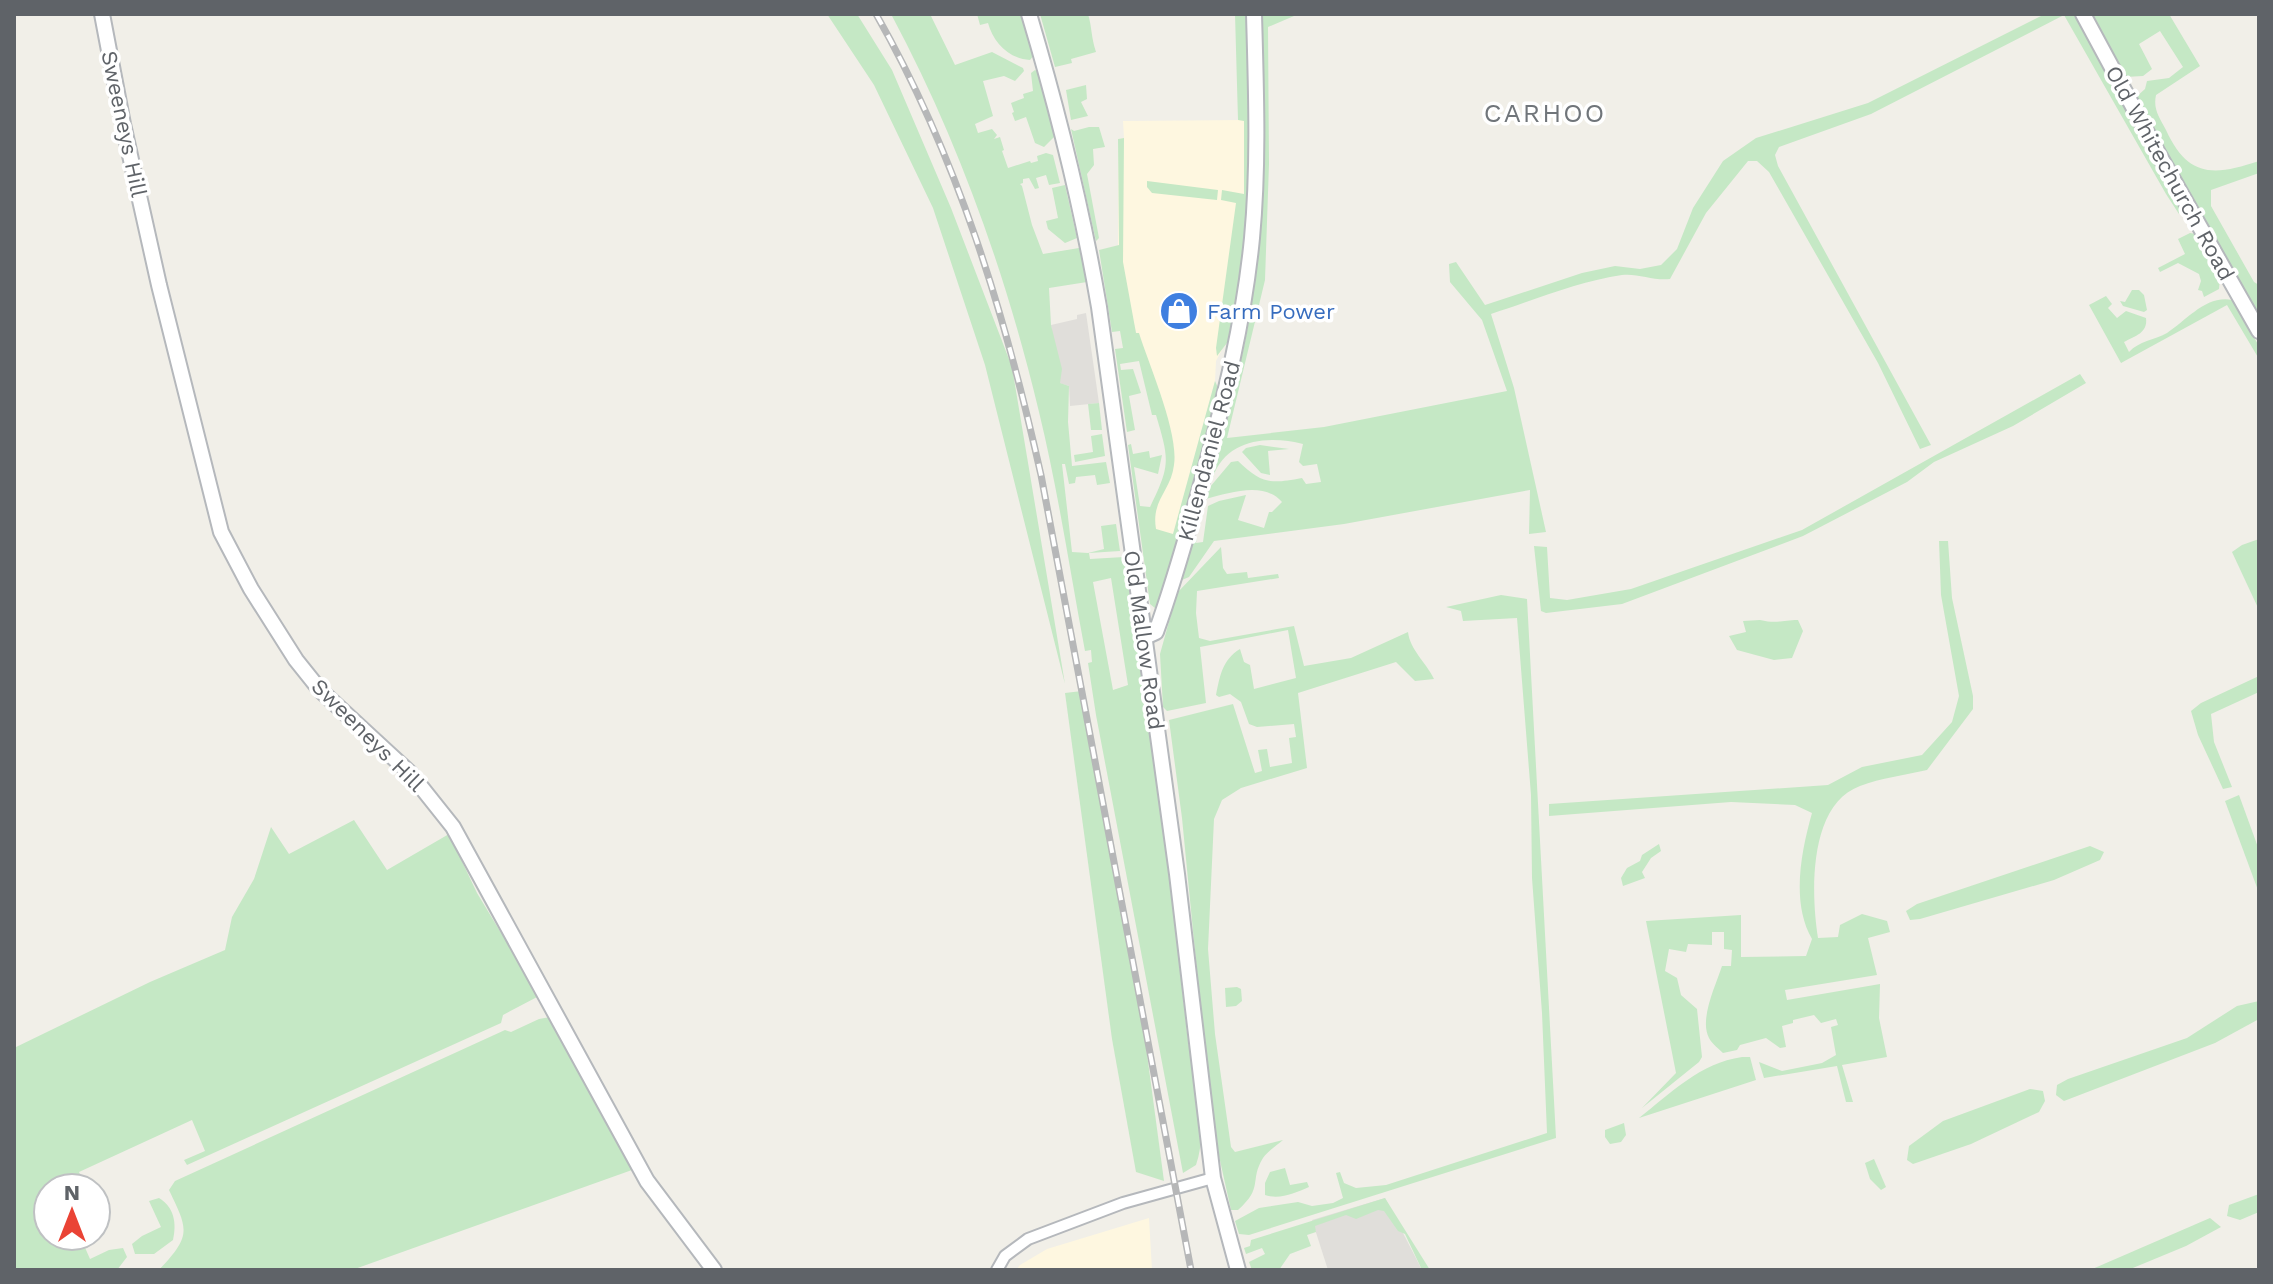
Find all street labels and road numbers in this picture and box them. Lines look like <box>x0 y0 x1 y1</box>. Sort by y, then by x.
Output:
street label: Sweeneys Hill <box>96 49 152 200</box>
street label: Old Whitechurch Road <box>2100 61 2240 285</box>
street label: Killendaniel Road <box>1173 358 1245 544</box>
street label: Old Mallow Road <box>1119 549 1169 731</box>
street label: Sweeneys Hill <box>306 673 430 797</box>

